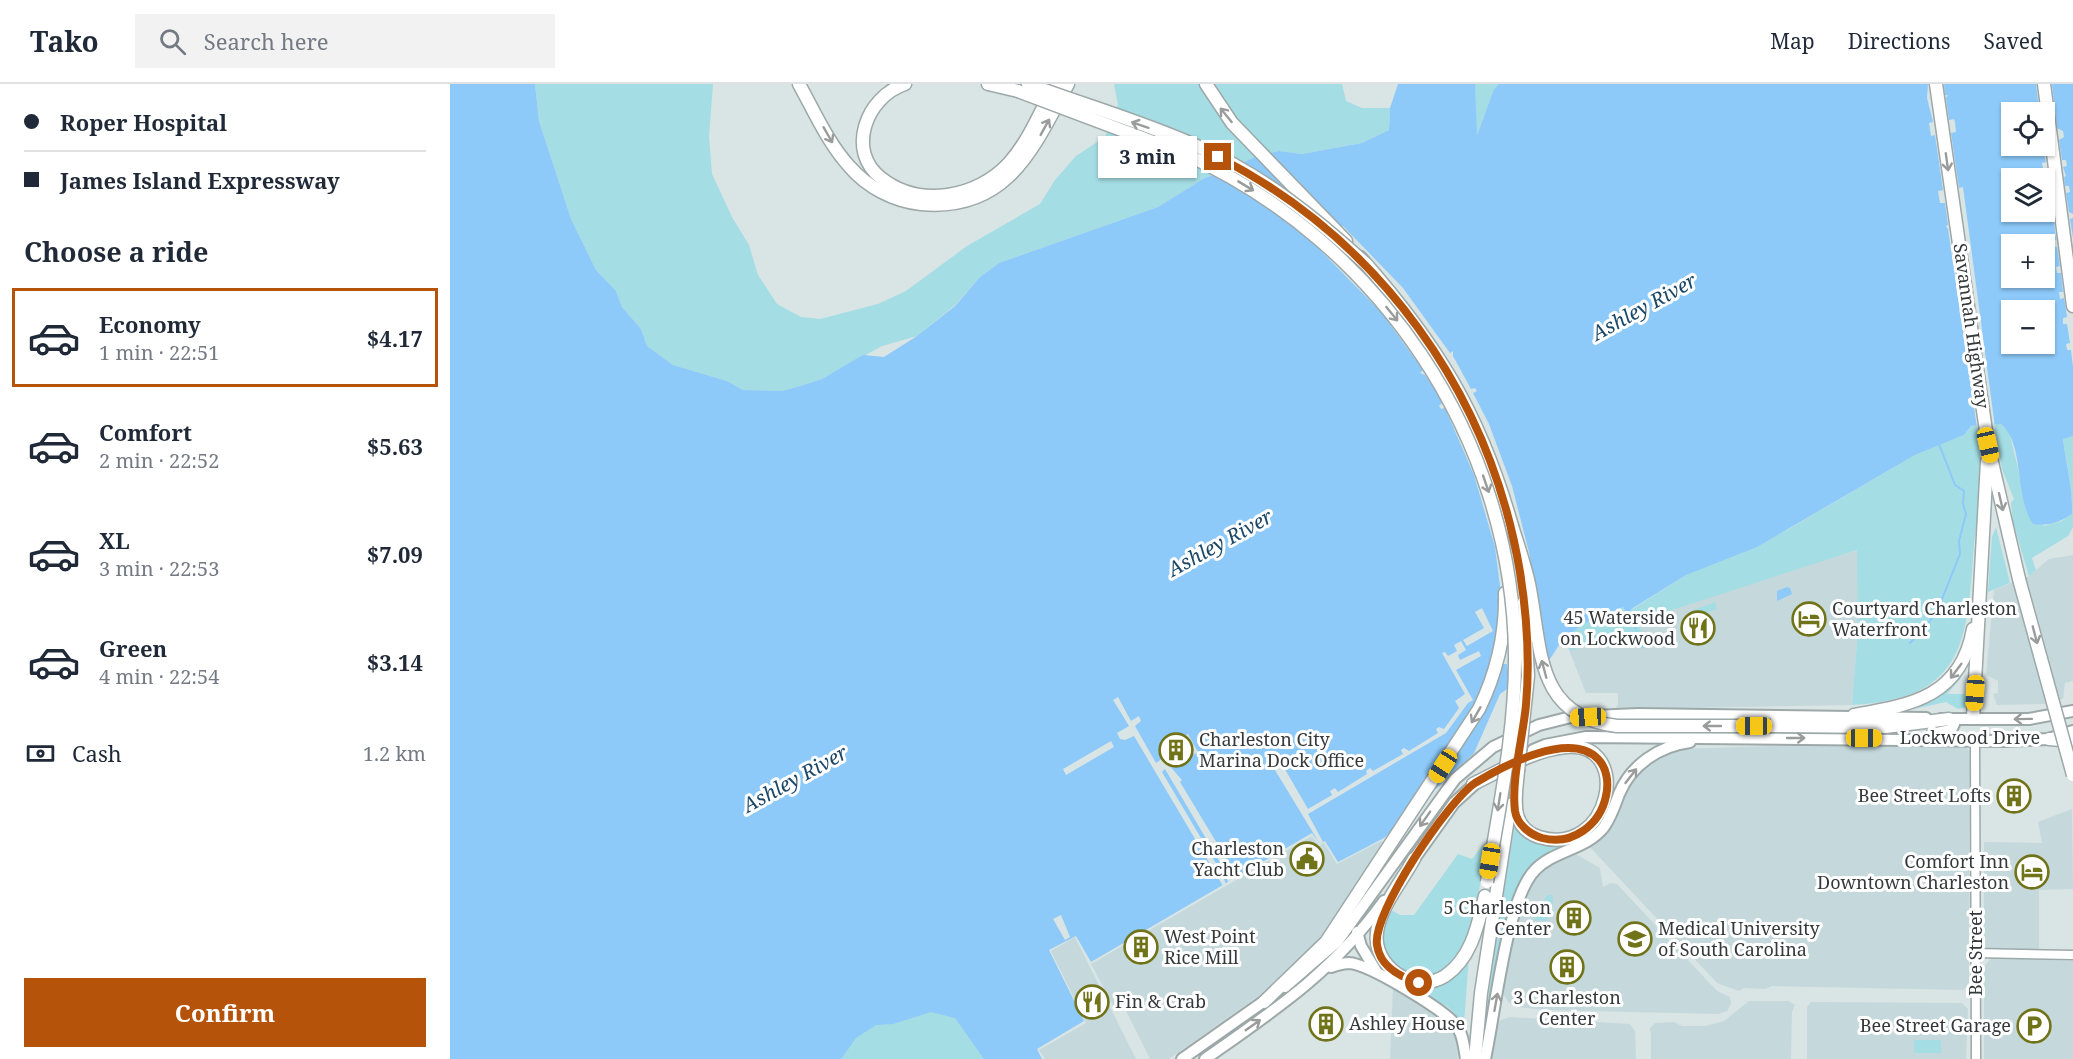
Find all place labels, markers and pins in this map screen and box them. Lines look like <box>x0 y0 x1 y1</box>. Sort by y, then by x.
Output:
place label: Courtyard Charleston Waterfront <box>1832 596 2017 641</box>
hotel icon: Courtyard Charleston Waterfront <box>1791 601 1827 637</box>
place label: 45 Waterside on Lockwood <box>1560 605 1675 650</box>
restaurant icon: 45 Waterside on Lockwood <box>1680 610 1716 646</box>
place label: Charleston City Marina Dock Office <box>1199 727 1364 772</box>
building icon: Charleston City Marina Dock Office <box>1158 732 1194 768</box>
building icon: Bee Street Lofts <box>1996 778 2032 814</box>
place label: Bee Street Lofts <box>1858 783 1991 807</box>
place label: Charleston Yacht Club <box>1191 836 1284 881</box>
public building icon: Charleston Yacht Club <box>1289 841 1325 877</box>
place label: Comfort Inn Downtown Charleston <box>1817 849 2009 894</box>
hotel icon: Comfort Inn Downtown Charleston <box>2014 854 2050 890</box>
place label: 5 Charleston Center <box>1444 895 1552 940</box>
building icon: 5 Charleston Center <box>1556 900 1592 936</box>
place label: Medical University of South Carolina <box>1658 916 1821 961</box>
school or university icon: Medical University of South Carolina <box>1617 921 1653 957</box>
place label: West Point Rice Mill <box>1164 924 1256 969</box>
building icon: West Point Rice Mill <box>1123 929 1159 965</box>
building icon: 3 Charleston Center <box>1549 949 1585 985</box>
restaurant icon: Fin & Crab <box>1074 984 1110 1020</box>
place label: 3 Charleston Center <box>1513 985 1621 1030</box>
place label: Fin & Crab <box>1115 989 1206 1013</box>
building icon: Ashley House <box>1308 1006 1344 1042</box>
parking icon: Bee Street Garage <box>2016 1008 2052 1044</box>
place label: Ashley House <box>1349 1011 1465 1035</box>
place label: Bee Street Garage <box>1860 1013 2011 1037</box>

